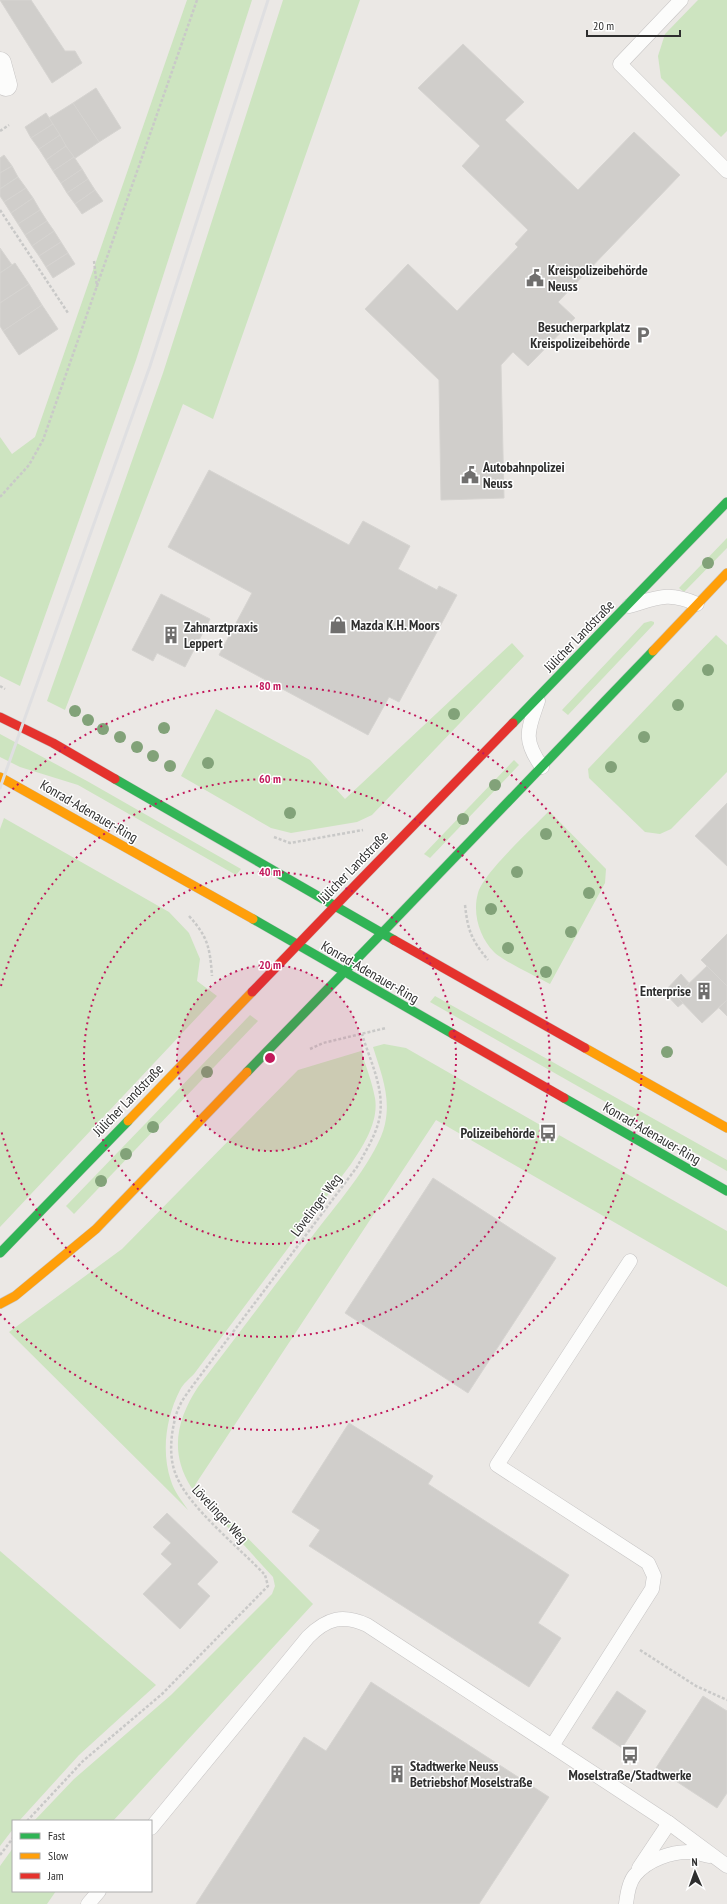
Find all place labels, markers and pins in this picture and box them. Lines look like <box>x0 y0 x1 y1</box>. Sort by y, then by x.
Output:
place label: Kreispolizeibehörde Neuss <box>548 261 648 295</box>
public building icon: Kreispolizeibehörde Neuss <box>525 268 545 288</box>
place label: Besucherparkplatz Kreispolizeibehörde <box>530 318 630 352</box>
parking icon: Besucherparkplatz Kreispolizeibehörde <box>633 325 653 345</box>
place label: Autobahnpolizei Neuss <box>482 458 565 492</box>
public building icon: Autobahnpolizei Neuss <box>460 465 480 485</box>
shop icon: Mazda K.H. Moors <box>328 615 348 635</box>
place label: Mazda K.H. Moors <box>351 616 440 634</box>
place label: Zahnarztpraxis Leppert <box>184 618 258 652</box>
building icon: Zahnarztpraxis Leppert <box>161 625 181 645</box>
building icon: Enterprise <box>694 981 714 1001</box>
place label: Enterprise <box>640 982 691 1000</box>
centre of rings <box>263 1051 277 1065</box>
bus stop icon: Polizeibehörde <box>538 1123 558 1143</box>
place label: Polizeibehörde <box>461 1124 535 1142</box>
bus stop icon: Moselstraße/Stadtwerke <box>620 1745 640 1765</box>
place label: Stadtwerke Neuss Betriebshof Moselstraße <box>410 1757 532 1791</box>
building icon: Stadtwerke Neuss Betriebshof Moselstraße <box>387 1764 407 1784</box>
place label: Moselstraße/Stadtwerke <box>568 1766 692 1784</box>

